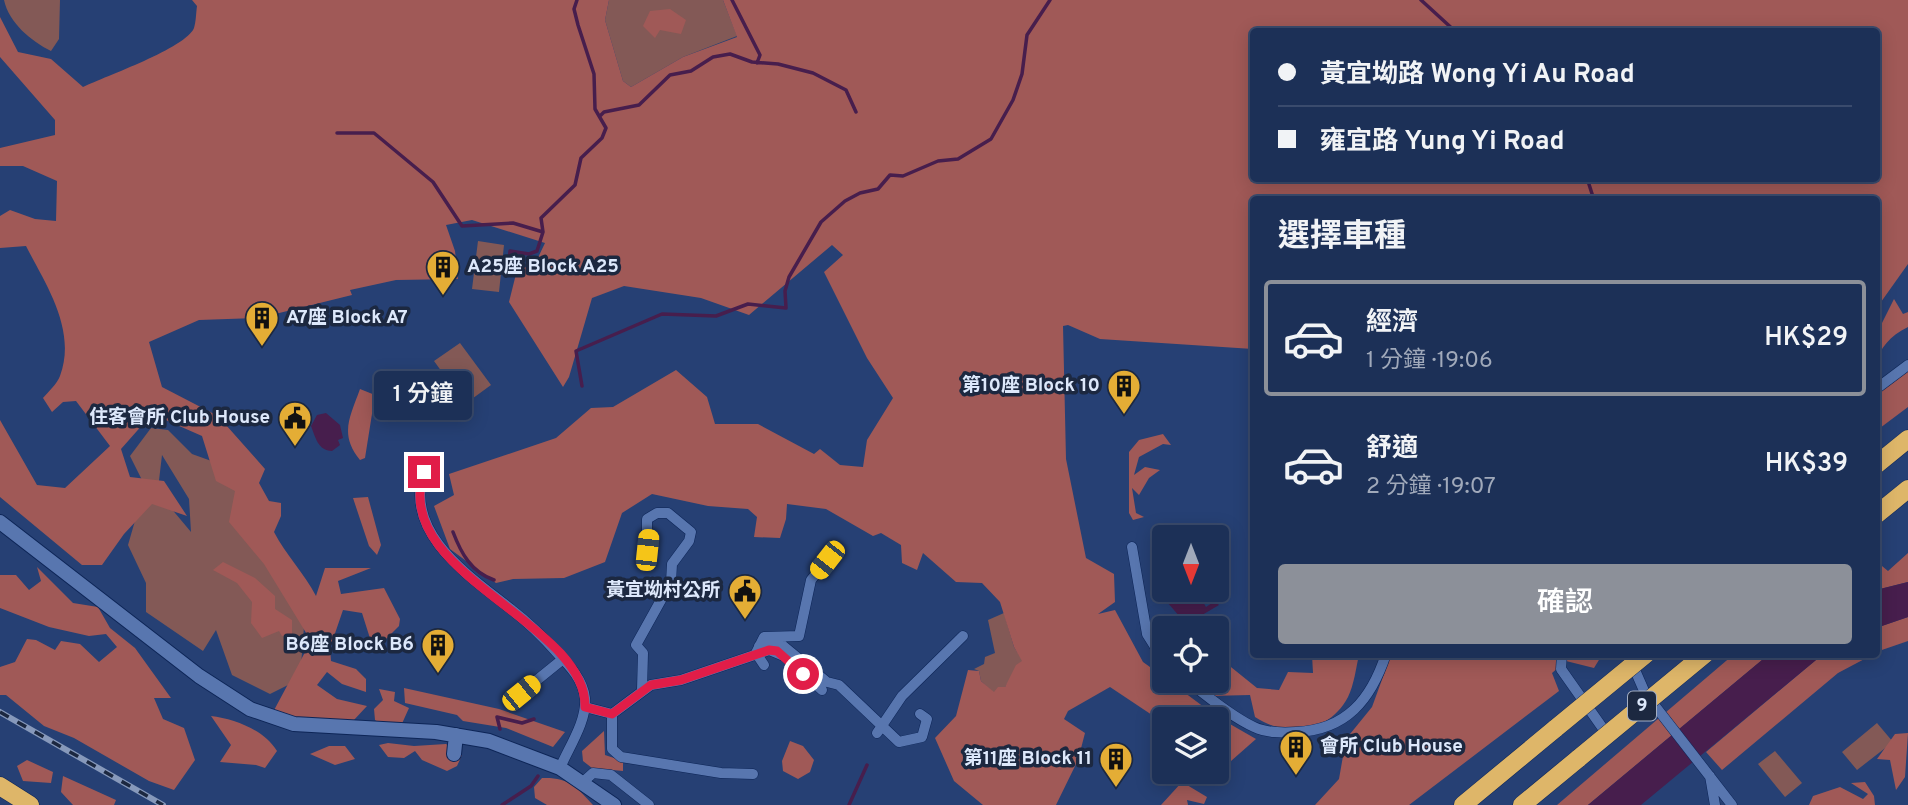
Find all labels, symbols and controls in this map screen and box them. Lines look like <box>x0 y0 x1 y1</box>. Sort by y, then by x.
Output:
text: 黃宜坳路 Wong Yi Au Road <box>1320 59 1635 92</box>
text: 雍宜路 Yung Yi Road <box>1320 126 1565 159</box>
text: 選擇車種 <box>1278 218 1406 258</box>
building icon: A25座 Block A25 <box>424 248 462 297</box>
place label: A25座 Block A25 <box>467 255 619 279</box>
building icon: A7座 Block A7 <box>243 299 281 348</box>
place label: A7座 Block A7 <box>286 306 408 330</box>
icon: car <box>1282 307 1345 370</box>
text: 經濟 <box>1366 307 1418 340</box>
text: HK$29 <box>1764 322 1848 355</box>
text: 1 分鐘 · 19:06 <box>1366 347 1493 376</box>
building icon: 第10座 Block 10 <box>1105 367 1143 416</box>
callout: 1 分鐘 <box>375 370 473 420</box>
place label: 第10座 Block 10 <box>962 374 1100 398</box>
text: 1 分鐘 <box>393 381 453 410</box>
public building icon: 住客會所 Club House <box>276 399 314 448</box>
place label: 住客會所 Club House <box>89 406 270 430</box>
icon: car <box>1282 433 1345 496</box>
text: 舒適 <box>1366 433 1418 466</box>
text: HK$39 <box>1765 448 1848 481</box>
route end <box>408 456 440 488</box>
text: 2 分鐘 · 19:07 <box>1366 473 1496 502</box>
north arrow <box>1152 525 1228 602</box>
map controls <box>1152 525 1229 784</box>
car <box>635 528 660 572</box>
car <box>806 537 849 583</box>
button: 確認 <box>1278 564 1852 644</box>
public building icon: 黃宜坳村公所 <box>726 572 764 621</box>
place label: 黃宜坳村公所 <box>606 579 720 603</box>
button: locate <box>1152 616 1229 693</box>
building icon: B6座 Block B6 <box>419 626 457 675</box>
place label: B6座 Block B6 <box>286 633 414 657</box>
route start <box>787 658 819 690</box>
car <box>499 672 544 714</box>
road number: 9 <box>1628 692 1656 720</box>
button: layers <box>1152 707 1229 784</box>
building icon: 會所 Club House <box>1277 728 1315 777</box>
place label: 會所 Club House <box>1320 735 1463 759</box>
building icon: 第11座 Block 11 <box>1097 740 1135 789</box>
place label: 第11座 Block 11 <box>964 747 1092 771</box>

